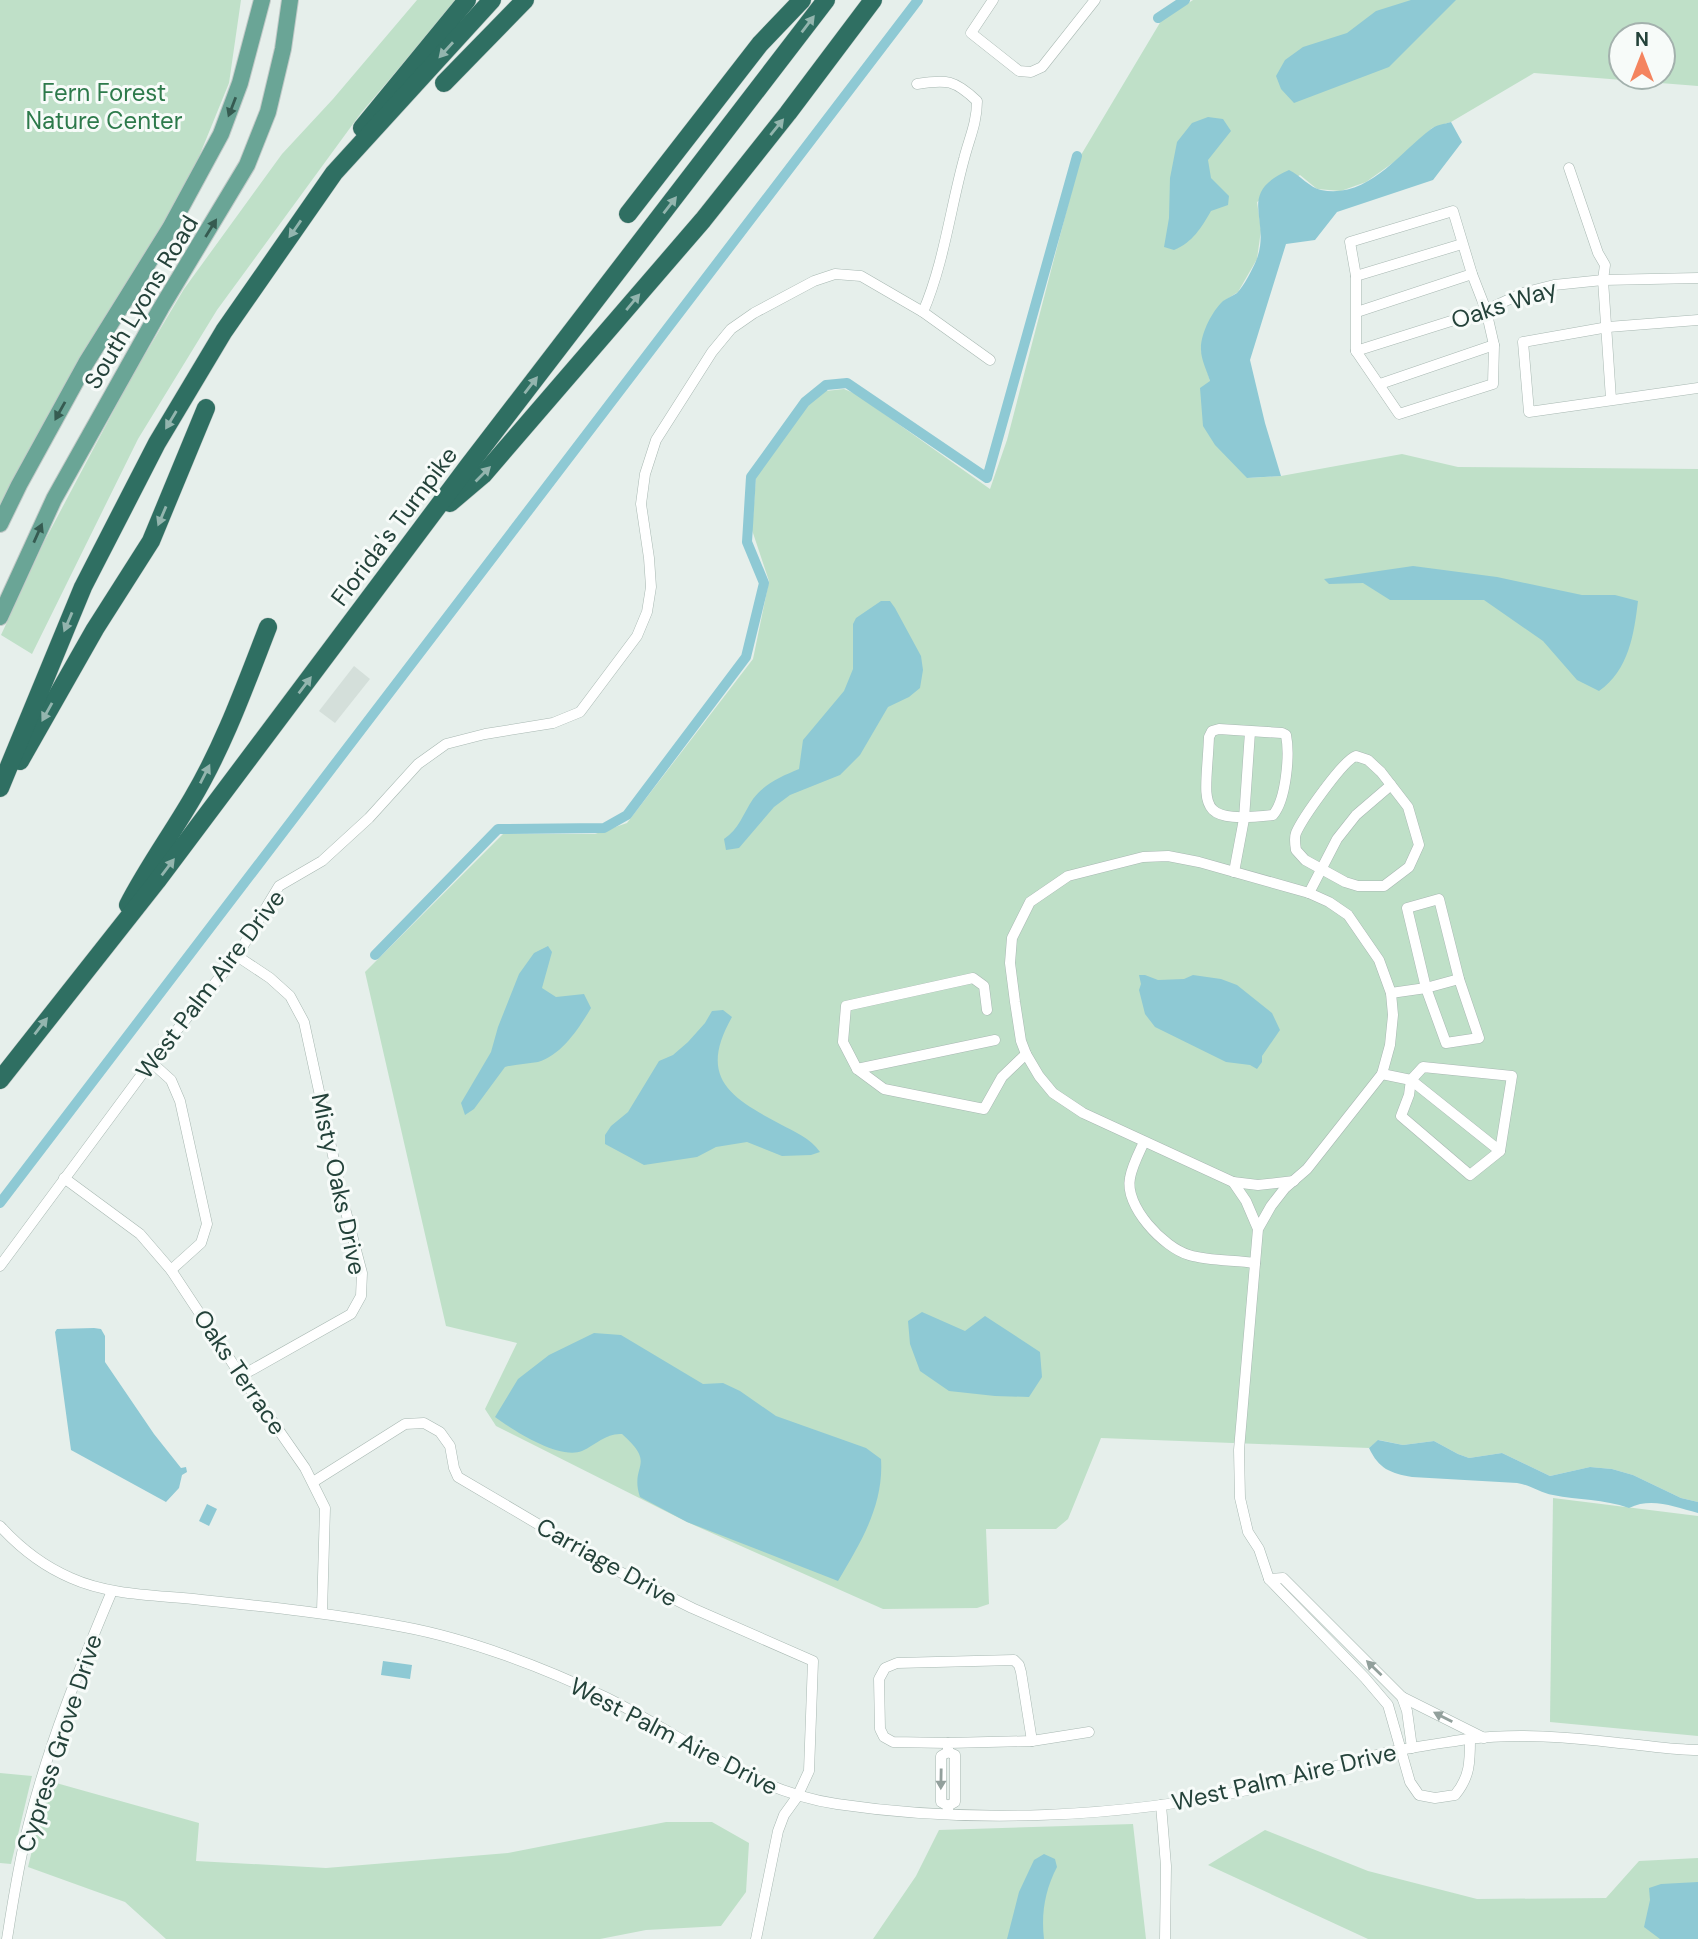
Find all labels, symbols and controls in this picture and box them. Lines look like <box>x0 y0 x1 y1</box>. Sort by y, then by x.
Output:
one-way arrow <box>801 15 815 33</box>
north arrow <box>1607 21 1677 91</box>
text: N <box>1635 27 1649 52</box>
one-way arrow <box>438 41 454 59</box>
park label: Fern Forest Nature Center <box>25 77 183 136</box>
one-way arrow <box>226 96 237 117</box>
one-way arrow <box>770 118 785 136</box>
one-way arrow <box>662 196 677 214</box>
street label: South Lyons Road <box>77 209 205 395</box>
one-way arrow <box>204 219 217 238</box>
one-way arrow <box>288 220 302 238</box>
street label: Oaks Way <box>1447 272 1561 336</box>
one-way arrow <box>625 294 640 311</box>
one-way arrow <box>523 376 537 394</box>
one-way arrow <box>54 401 66 421</box>
one-way arrow <box>165 410 177 429</box>
street label: Florida's Turnpike <box>324 440 464 612</box>
one-way arrow <box>474 466 491 482</box>
one-way arrow <box>156 506 167 527</box>
one-way arrow <box>33 522 44 543</box>
one-way arrow <box>62 612 73 633</box>
one-way arrow <box>298 676 312 694</box>
one-way arrow <box>41 703 53 722</box>
one-way arrow <box>199 764 210 784</box>
one-way arrow <box>161 857 175 876</box>
street label: West Palm Aire Drive <box>129 883 291 1085</box>
one-way arrow <box>34 1018 49 1036</box>
street label: Misty Oaks Drive <box>305 1090 373 1278</box>
street label: Oaks Terrace <box>187 1303 293 1441</box>
street label: Carriage Drive <box>531 1510 683 1614</box>
street label: Cypress Grove Drive <box>9 1630 109 1856</box>
one-way arrow <box>1366 1660 1383 1676</box>
street label: West Palm Aire Drive <box>565 1670 783 1802</box>
one-way arrow <box>1433 1712 1453 1723</box>
street label: West Palm Aire Drive <box>1169 1736 1399 1818</box>
one-way arrow <box>935 1768 947 1790</box>

